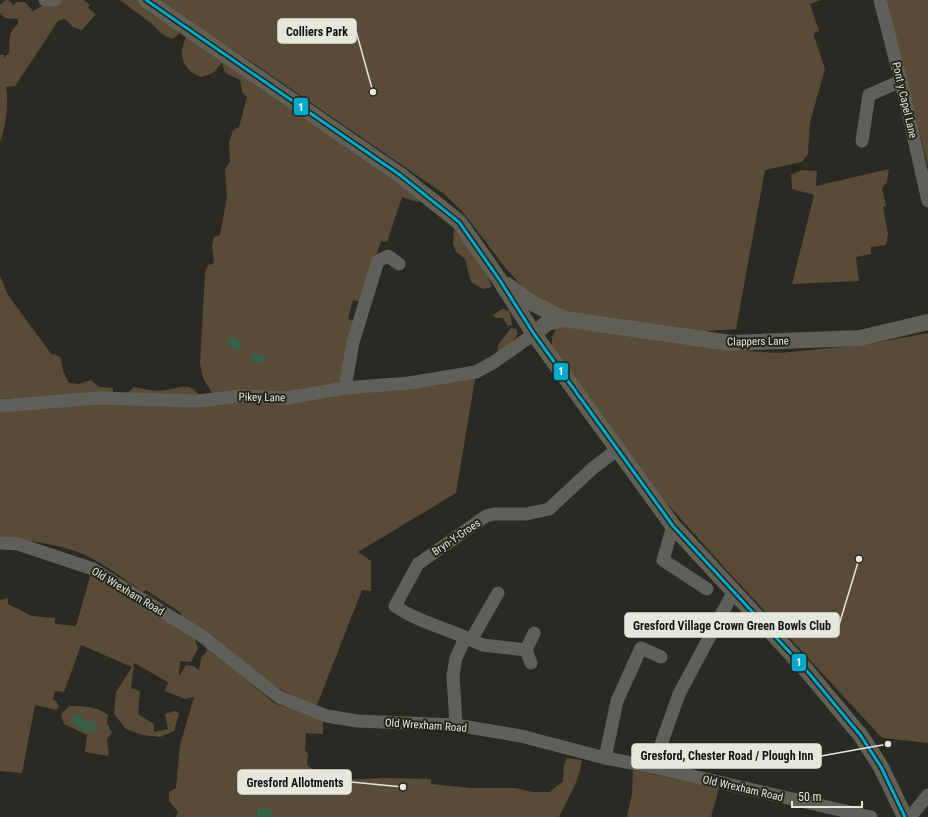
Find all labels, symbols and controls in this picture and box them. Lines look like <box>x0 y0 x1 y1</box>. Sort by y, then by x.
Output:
callout: Colliers Park <box>278 19 356 43</box>
text: Colliers Park <box>286 25 348 39</box>
street label: Pont y Capel Lane <box>889 61 920 140</box>
line badge: 1 <box>293 97 309 116</box>
text: 1 <box>298 101 304 114</box>
street label: Clappers Lane <box>727 334 789 349</box>
line badge: 1 <box>553 362 569 381</box>
text: 1 <box>558 365 564 378</box>
street label: Pikey Lane <box>239 391 285 404</box>
street label: Bryn-Y-Groes <box>430 516 483 558</box>
street label: Old Wrexham Road <box>89 565 166 618</box>
callout: Gresford Village Crown Green Bowls Club <box>625 613 839 637</box>
text: Gresford Village Crown Green Bowls Club <box>633 619 831 633</box>
line badge: 1 <box>791 653 807 672</box>
text: 1 <box>796 656 802 669</box>
street label: Old Wrexham Road <box>385 716 467 735</box>
callout: Gresford, Chester Road / Plough Inn <box>632 744 821 768</box>
text: Gresford, Chester Road / Plough Inn <box>641 749 813 763</box>
callout: Gresford Allotments <box>238 770 351 794</box>
street label: Old Wrexham Road <box>701 773 784 804</box>
text: Gresford Allotments <box>246 776 344 790</box>
scale bar <box>792 783 862 809</box>
text: 50 m <box>798 790 822 804</box>

